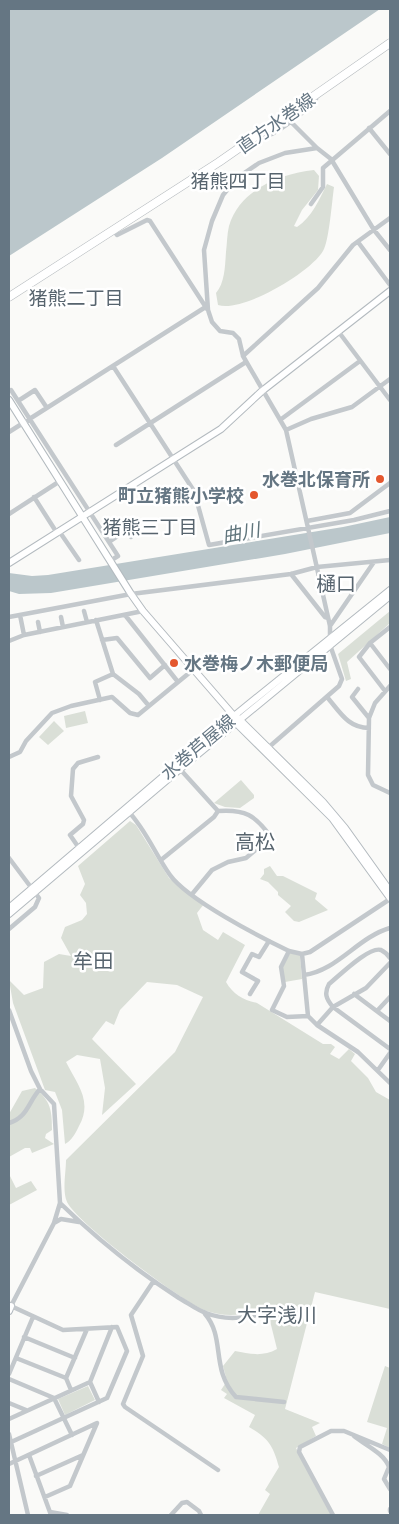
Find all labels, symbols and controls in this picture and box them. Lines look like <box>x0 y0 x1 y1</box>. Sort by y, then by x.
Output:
street label: 直方水巻線 <box>232 87 320 159</box>
district label: 猪熊四丁目 <box>190 168 286 195</box>
district label: 猪熊二丁目 <box>28 285 124 312</box>
place label: 水巻北保育所 <box>262 467 370 492</box>
marker: 水巻北保育所 <box>374 473 386 485</box>
place label: 町立猪熊小学校 <box>118 483 244 508</box>
marker: 町立猪熊小学校 <box>248 489 260 501</box>
district label: 猪熊三丁目 <box>102 514 198 541</box>
water label: 曲川 <box>220 516 264 550</box>
district label: 樋口 <box>316 570 356 598</box>
place label: 水巻梅ノ木郵便局 <box>184 651 328 676</box>
marker: 水巻梅ノ木郵便局 <box>168 657 180 669</box>
street label: 水巻芦屋線 <box>155 708 241 786</box>
district label: 高松 <box>235 828 275 856</box>
district label: 牟田 <box>73 947 113 975</box>
district label: 大字浅川 <box>237 1301 317 1329</box>

